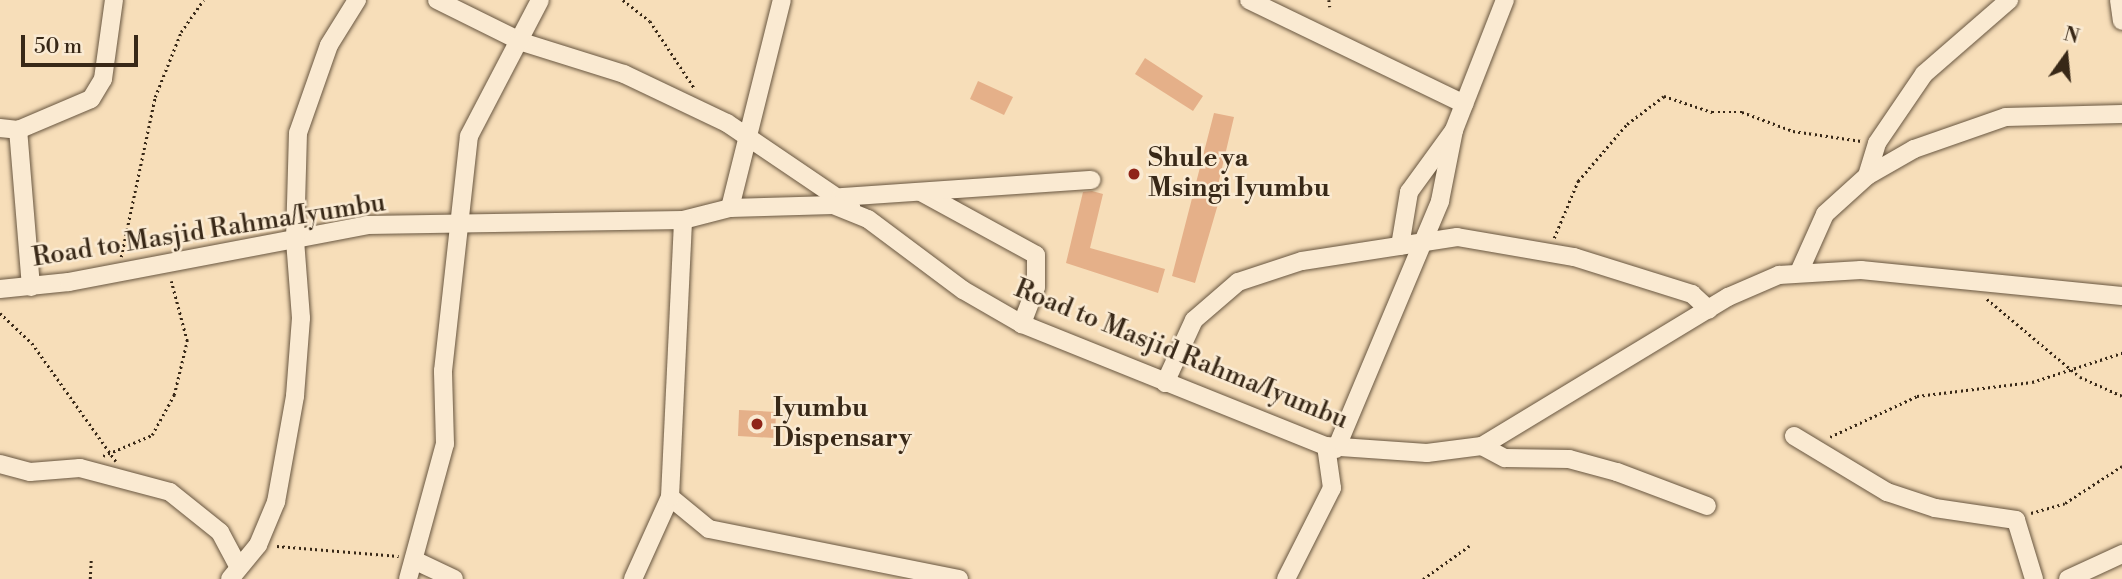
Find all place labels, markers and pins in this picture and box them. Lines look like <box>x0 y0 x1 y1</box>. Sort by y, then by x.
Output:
place label: Shule ya Msingi Iyumbu <box>1148 143 1330 204</box>
marker: Shule ya Msingi Iyumbu <box>1126 166 1142 182</box>
place label: Iyumbu Dispensary <box>773 393 912 454</box>
marker: Iyumbu Dispensary <box>747 414 767 434</box>

